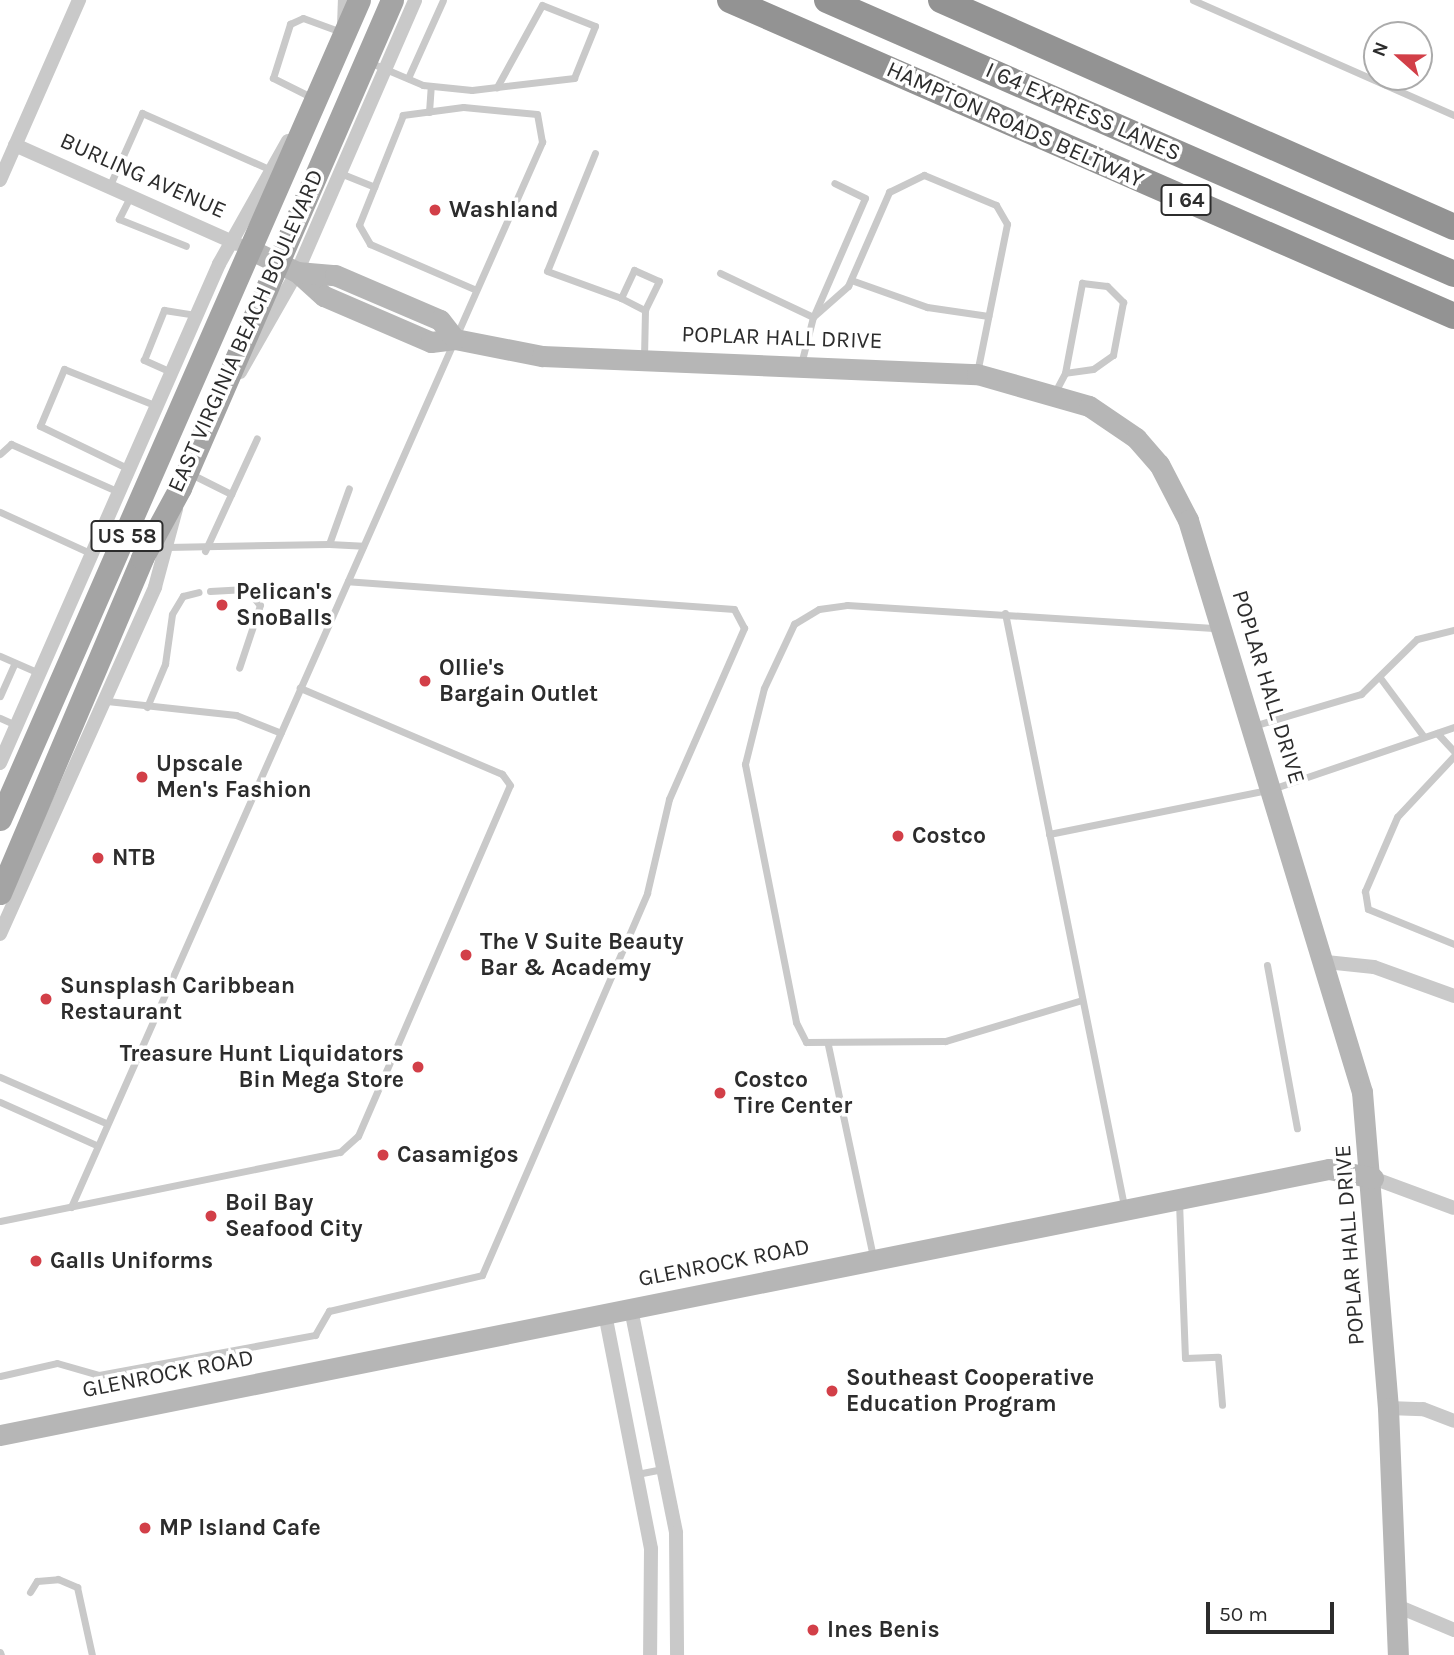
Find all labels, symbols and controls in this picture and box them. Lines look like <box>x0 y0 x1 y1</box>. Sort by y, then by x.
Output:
north arrow <box>1363 21 1433 91</box>
text: N <box>1368 39 1393 59</box>
street label: HAMPTON ROADS BELTWAY <box>882 56 1148 194</box>
street label: I 64 EXPRESS LANES <box>981 57 1185 167</box>
street label: BURLING AVENUE <box>56 127 230 225</box>
street label: EAST VIRGINIA BEACH BOULEVARD <box>162 165 330 497</box>
road number: I 64 <box>1160 182 1212 218</box>
place label: Washland <box>449 196 559 224</box>
marker: Washland <box>427 202 443 218</box>
street label: POPLAR HALL DRIVE <box>681 321 883 355</box>
road number: US 58 <box>90 518 164 554</box>
place label: Pelican's SnoBalls <box>236 578 333 632</box>
street label: POPLAR HALL DRIVE <box>1225 587 1311 787</box>
marker: Pelican's SnoBalls <box>214 597 230 613</box>
place label: Ollie's Bargain Outlet <box>439 654 598 708</box>
marker: Ollie's Bargain Outlet <box>417 673 433 689</box>
place label: Upscale Men's Fashion <box>156 750 312 804</box>
marker: Upscale Men's Fashion <box>134 769 150 785</box>
place label: Costco <box>912 822 986 850</box>
marker: Costco <box>890 828 906 844</box>
place label: NTB <box>112 844 156 872</box>
marker: NTB <box>90 850 106 866</box>
place label: The V Suite Beauty Bar & Academy <box>480 928 684 982</box>
marker: The V Suite Beauty Bar & Academy <box>458 947 474 963</box>
place label: Sunsplash Caribbean Restaurant <box>60 972 295 1026</box>
marker: Sunsplash Caribbean Restaurant <box>38 991 54 1007</box>
place label: Treasure Hunt Liquidators Bin Mega Store <box>120 1040 404 1094</box>
marker: Treasure Hunt Liquidators Bin Mega Store <box>410 1059 426 1075</box>
place label: Costco Tire Center <box>734 1066 852 1120</box>
marker: Costco Tire Center <box>712 1085 728 1101</box>
place label: Casamigos <box>397 1141 519 1169</box>
street label: POPLAR HALL DRIVE <box>1329 1144 1371 1346</box>
marker: Casamigos <box>375 1147 391 1163</box>
place label: Boil Bay Seafood City <box>225 1189 363 1243</box>
marker: Boil Bay Seafood City <box>203 1208 219 1224</box>
street label: GLENROCK ROAD <box>636 1233 812 1293</box>
place label: Galls Uniforms <box>50 1247 213 1275</box>
marker: Galls Uniforms <box>28 1253 44 1269</box>
street label: GLENROCK ROAD <box>80 1344 256 1404</box>
place label: Southeast Cooperative Education Program <box>846 1364 1094 1418</box>
marker: Southeast Cooperative Education Program <box>824 1383 840 1399</box>
place label: MP Island Cafe <box>159 1514 321 1542</box>
marker: MP Island Cafe <box>137 1520 153 1536</box>
scale bar <box>1209 1588 1337 1632</box>
text: 50 m <box>1219 1602 1268 1626</box>
place label: Ines Benis <box>827 1616 940 1644</box>
marker: Ines Benis <box>805 1622 821 1638</box>

